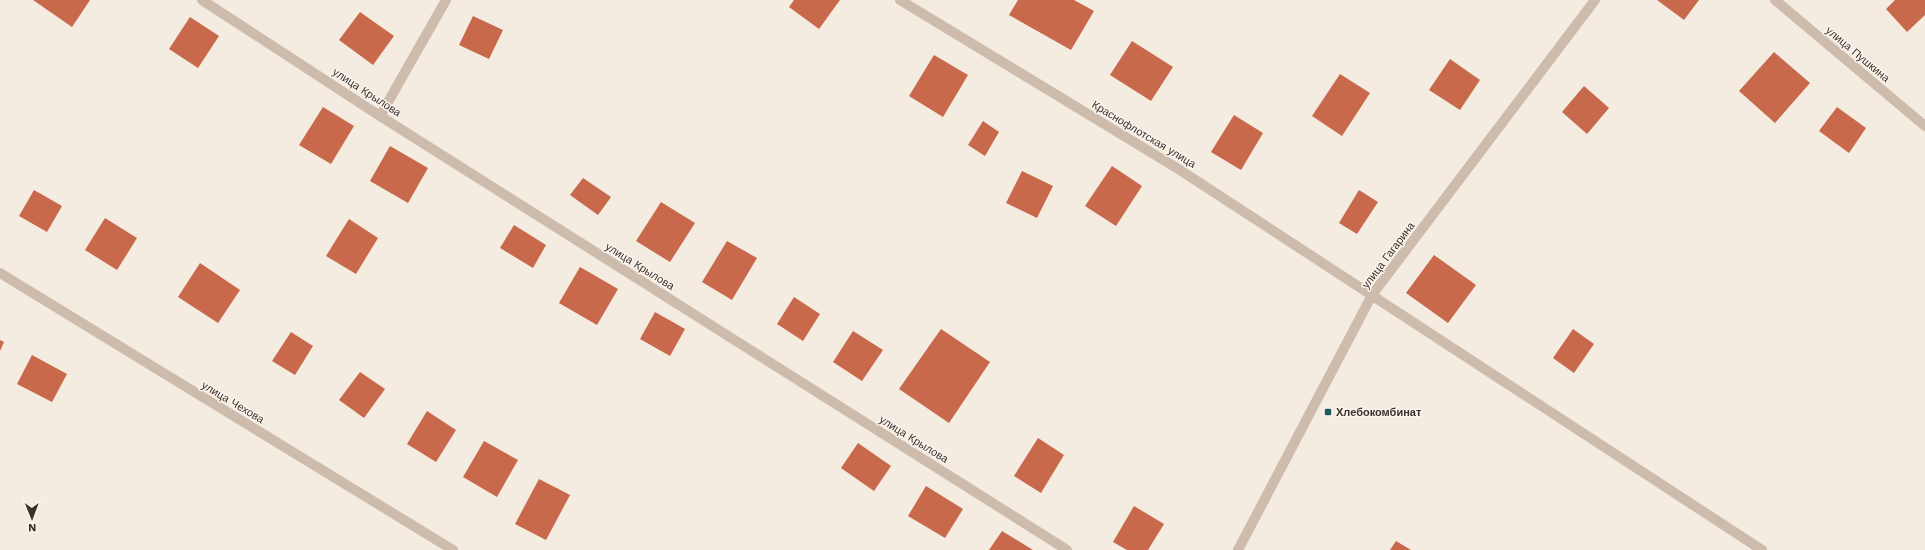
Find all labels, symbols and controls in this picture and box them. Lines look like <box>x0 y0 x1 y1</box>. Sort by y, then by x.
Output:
street label: улица Пушкина <box>1823 24 1893 85</box>
street label: улица Крылова <box>330 65 404 120</box>
street label: Краснофлотская улица <box>1089 98 1199 171</box>
street label: улица Гагарина <box>1359 219 1418 291</box>
street label: улица Крылова <box>603 240 677 293</box>
street label: улица Чехова <box>199 379 267 427</box>
place label: Хлебокомбинат <box>1336 406 1422 419</box>
marker: Хлебокомбинат <box>1323 407 1333 417</box>
street label: улица Крылова <box>877 413 951 466</box>
north arrow <box>12 498 52 538</box>
text: N <box>28 521 36 534</box>

